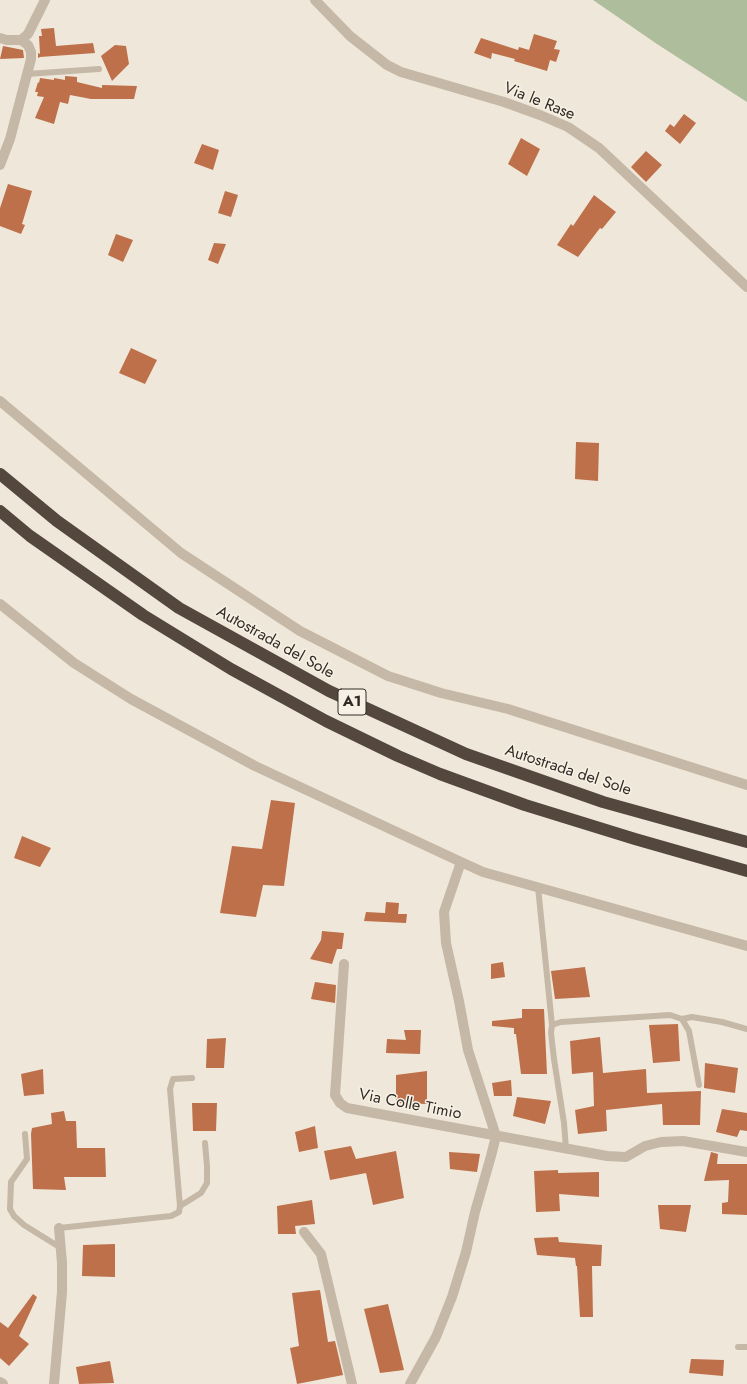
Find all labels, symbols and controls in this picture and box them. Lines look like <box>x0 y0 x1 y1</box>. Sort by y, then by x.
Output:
street label: Via le Rase <box>501 79 577 125</box>
street label: Autostrada del Sole <box>213 603 337 683</box>
road number: A1 <box>338 689 366 715</box>
street label: Autostrada del Sole <box>502 742 634 800</box>
street label: Via Colle Timio <box>357 1086 463 1124</box>

